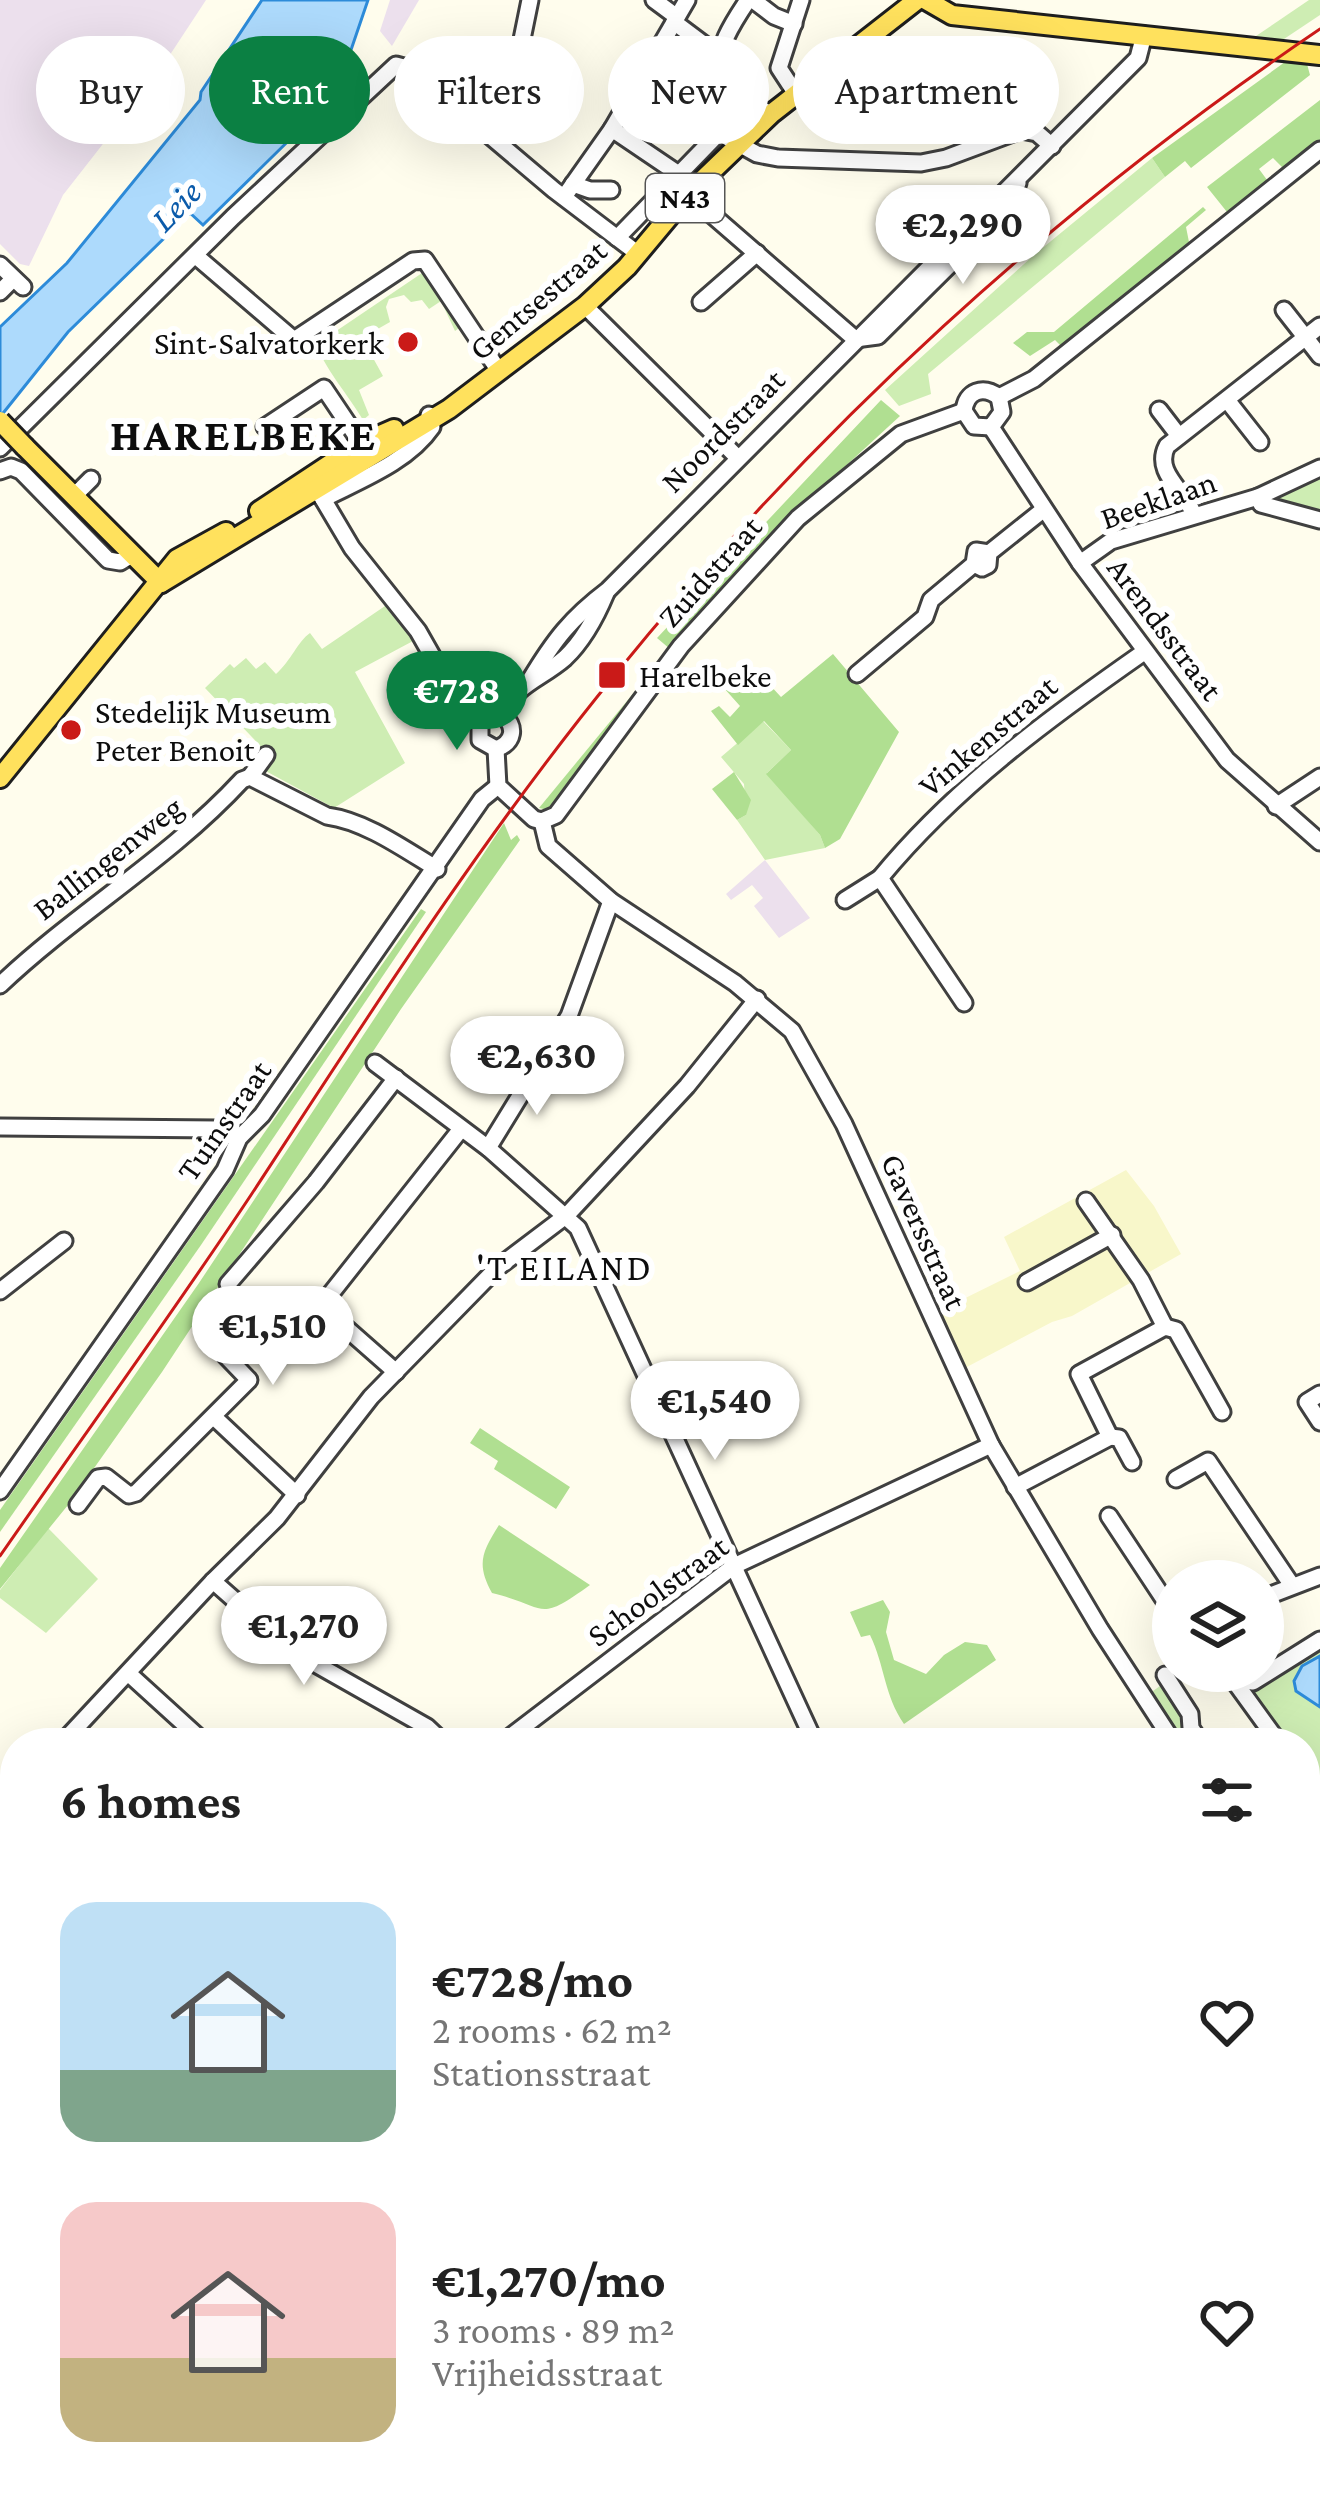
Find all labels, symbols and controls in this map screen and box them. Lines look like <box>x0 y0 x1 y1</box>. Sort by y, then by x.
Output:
chip: Buy <box>36 36 185 144</box>
chip: Rent <box>209 36 370 144</box>
chip: Filters <box>394 36 584 144</box>
chip: New <box>608 36 769 144</box>
chip: Apartment <box>793 36 1059 144</box>
water label: Leie <box>142 172 209 239</box>
road number: N43 <box>646 174 724 222</box>
pin: €2,290 <box>865 185 1061 287</box>
text: €2,290 <box>902 202 1024 245</box>
street label: Gentsestraat <box>461 231 614 367</box>
place label: Sint-Salvatorkerk <box>154 324 384 361</box>
marker: Sint-Salvatorkerk <box>395 329 421 355</box>
street label: Noordstraat <box>653 360 792 500</box>
district label: HARELBEKE <box>110 410 378 460</box>
street label: Beeklaan <box>1096 462 1221 536</box>
street label: Zuidstraat <box>650 507 770 635</box>
street label: Arendsstraat <box>1100 550 1232 708</box>
pin: €728 <box>386 651 528 753</box>
place label: Harelbeke <box>639 657 772 694</box>
marker: Harelbeke <box>596 659 628 691</box>
street label: Vinkenstraat <box>911 666 1065 804</box>
text: €728 <box>413 668 501 711</box>
place label: Stedelijk Museum Peter Benoit <box>95 693 331 768</box>
marker: Stedelijk Museum Peter Benoit <box>58 717 84 743</box>
street label: Ballingenweg <box>25 788 189 927</box>
pin: €2,630 <box>439 1016 635 1118</box>
text: €2,630 <box>477 1033 597 1076</box>
street label: Tuinstraat <box>169 1052 279 1187</box>
street label: Gaversstraat <box>874 1148 976 1316</box>
district label: 'T EILAND <box>476 1248 654 1288</box>
pin: €1,510 <box>175 1286 371 1388</box>
text: €1,510 <box>219 1303 327 1346</box>
pin: €1,540 <box>617 1361 813 1463</box>
text: €1,540 <box>658 1378 772 1421</box>
street label: Schoolstraat <box>580 1526 736 1654</box>
map controls <box>1152 1560 1284 1692</box>
button: layers <box>1152 1560 1284 1692</box>
pin: €1,270 <box>206 1586 402 1688</box>
text: €1,270 <box>248 1603 360 1646</box>
icon: filters <box>1194 1767 1260 1833</box>
text: 6 homes <box>60 1772 241 1829</box>
icon: home <box>156 1950 300 2094</box>
text: €728/mo <box>432 1951 633 2008</box>
icon: heart <box>1194 1989 1260 2055</box>
text: 2 rooms · 62 m² <box>432 2008 672 2051</box>
text: Stationsstraat <box>432 2051 650 2094</box>
icon: home <box>156 2250 300 2394</box>
text: €1,270/mo <box>432 2251 666 2308</box>
icon: heart <box>1194 2289 1260 2355</box>
text: 3 rooms · 89 m² <box>432 2308 675 2351</box>
text: Vrijheidsstraat <box>432 2351 662 2394</box>

